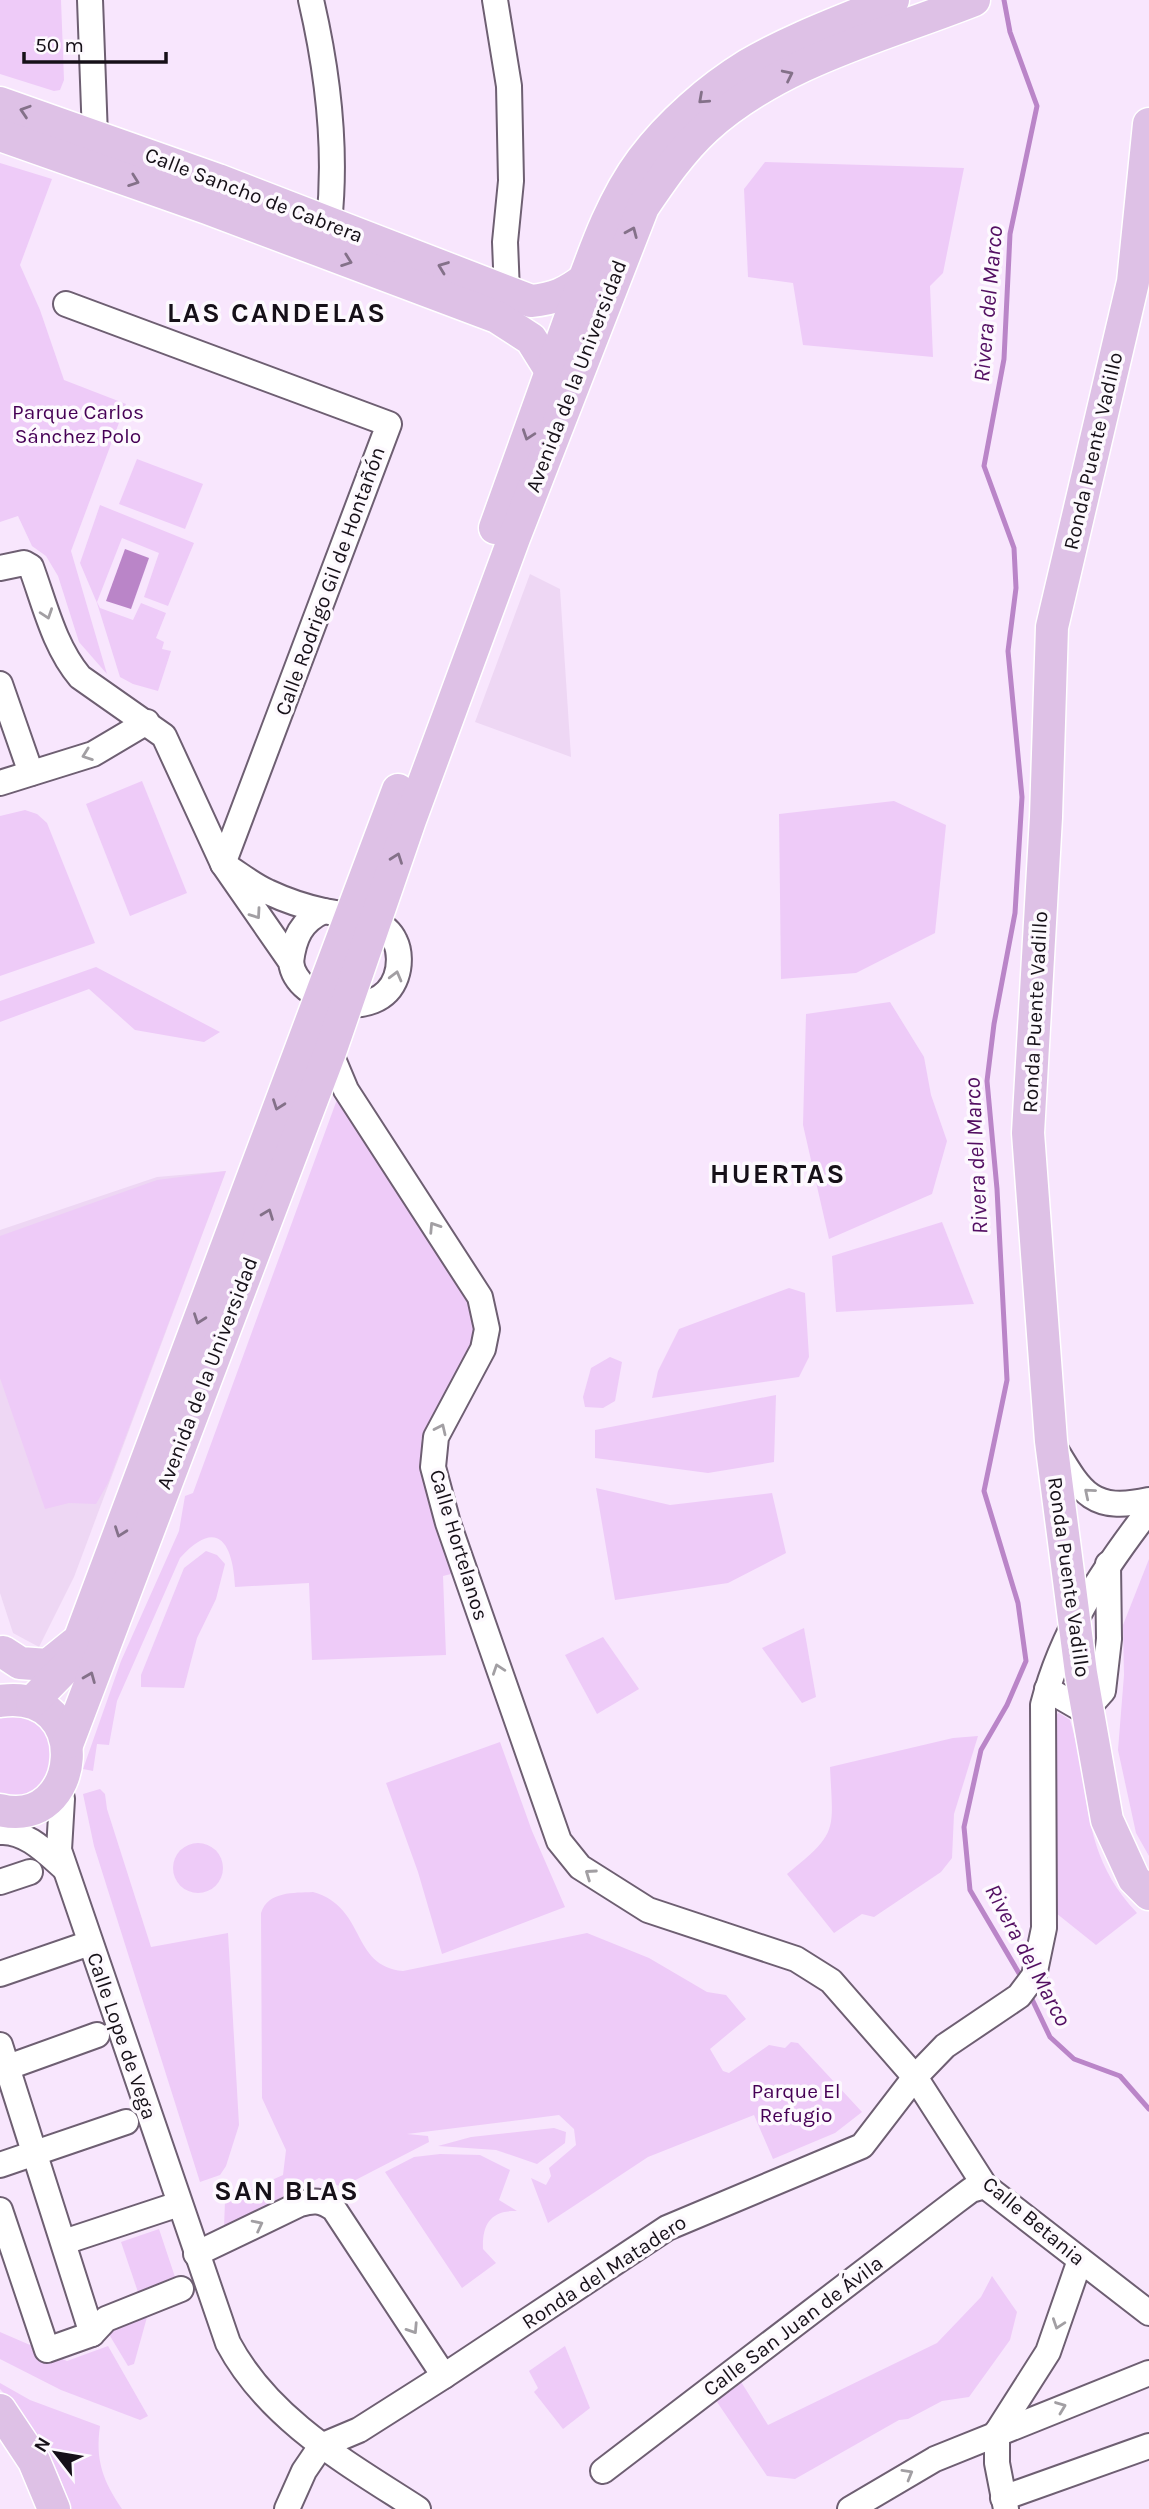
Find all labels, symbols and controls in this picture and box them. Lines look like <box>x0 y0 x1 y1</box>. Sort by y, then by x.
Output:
scale bar <box>24 21 166 65</box>
text: 50 m <box>35 33 84 57</box>
one-way arrow <box>781 69 793 83</box>
one-way arrow <box>698 91 711 103</box>
one-way arrow <box>19 105 31 119</box>
street label: Calle Sancho de Cabrera <box>142 142 366 248</box>
one-way arrow <box>127 173 139 187</box>
water label: Rivera del Marco <box>968 225 1008 383</box>
one-way arrow <box>624 227 638 240</box>
one-way arrow <box>340 253 352 267</box>
street label: Avenida de la Universidad <box>521 256 631 496</box>
one-way arrow <box>437 262 449 276</box>
district label: LAS CANDELAS <box>167 296 387 329</box>
street label: Ronda Puente Vadillo <box>1059 350 1127 552</box>
park label: Parque Carlos Sánchez Polo <box>12 400 144 448</box>
one-way arrow <box>522 429 536 441</box>
street label: Calle Rodrigo Gil de Hontañón <box>270 443 390 719</box>
one-way arrow <box>39 607 53 619</box>
one-way arrow <box>81 747 94 761</box>
one-way arrow <box>389 853 403 865</box>
one-way arrow <box>248 906 260 919</box>
street label: Ronda Puente Vadillo <box>1018 910 1052 1114</box>
one-way arrow <box>387 970 402 982</box>
water label: Rivera del Marco <box>958 1077 994 1235</box>
one-way arrow <box>272 1099 286 1111</box>
district label: HUERTAS <box>710 1157 846 1190</box>
one-way arrow <box>260 1208 274 1220</box>
one-way arrow <box>430 1221 443 1234</box>
street label: Avenida de la Universidad <box>152 1253 262 1493</box>
one-way arrow <box>193 1312 207 1324</box>
one-way arrow <box>433 1424 447 1436</box>
street label: Calle Hortelanos <box>425 1467 493 1623</box>
street label: Ronda Puente Vadillo <box>1043 1475 1095 1679</box>
one-way arrow <box>1084 1489 1097 1501</box>
one-way arrow <box>114 1526 128 1538</box>
one-way arrow <box>492 1664 506 1676</box>
one-way arrow <box>81 1672 95 1684</box>
one-way arrow <box>585 1870 598 1882</box>
water label: Rivera del Marco <box>979 1879 1077 2031</box>
street label: Calle Lope de Vega <box>82 1949 162 2123</box>
park label: Parque El Refugio <box>751 2079 841 2127</box>
street label: Calle Betania <box>978 2171 1090 2271</box>
district label: SAN BLAS <box>214 2174 360 2207</box>
street label: Ronda del Matadero <box>517 2210 691 2334</box>
one-way arrow <box>251 2219 263 2233</box>
street label: Calle San Juan de Ávila <box>699 2251 887 2401</box>
one-way arrow <box>1052 2318 1066 2330</box>
one-way arrow <box>405 2321 417 2334</box>
one-way arrow <box>1054 2402 1066 2416</box>
north arrow <box>21 2418 91 2488</box>
text: N <box>29 2433 55 2456</box>
one-way arrow <box>901 2469 914 2482</box>

